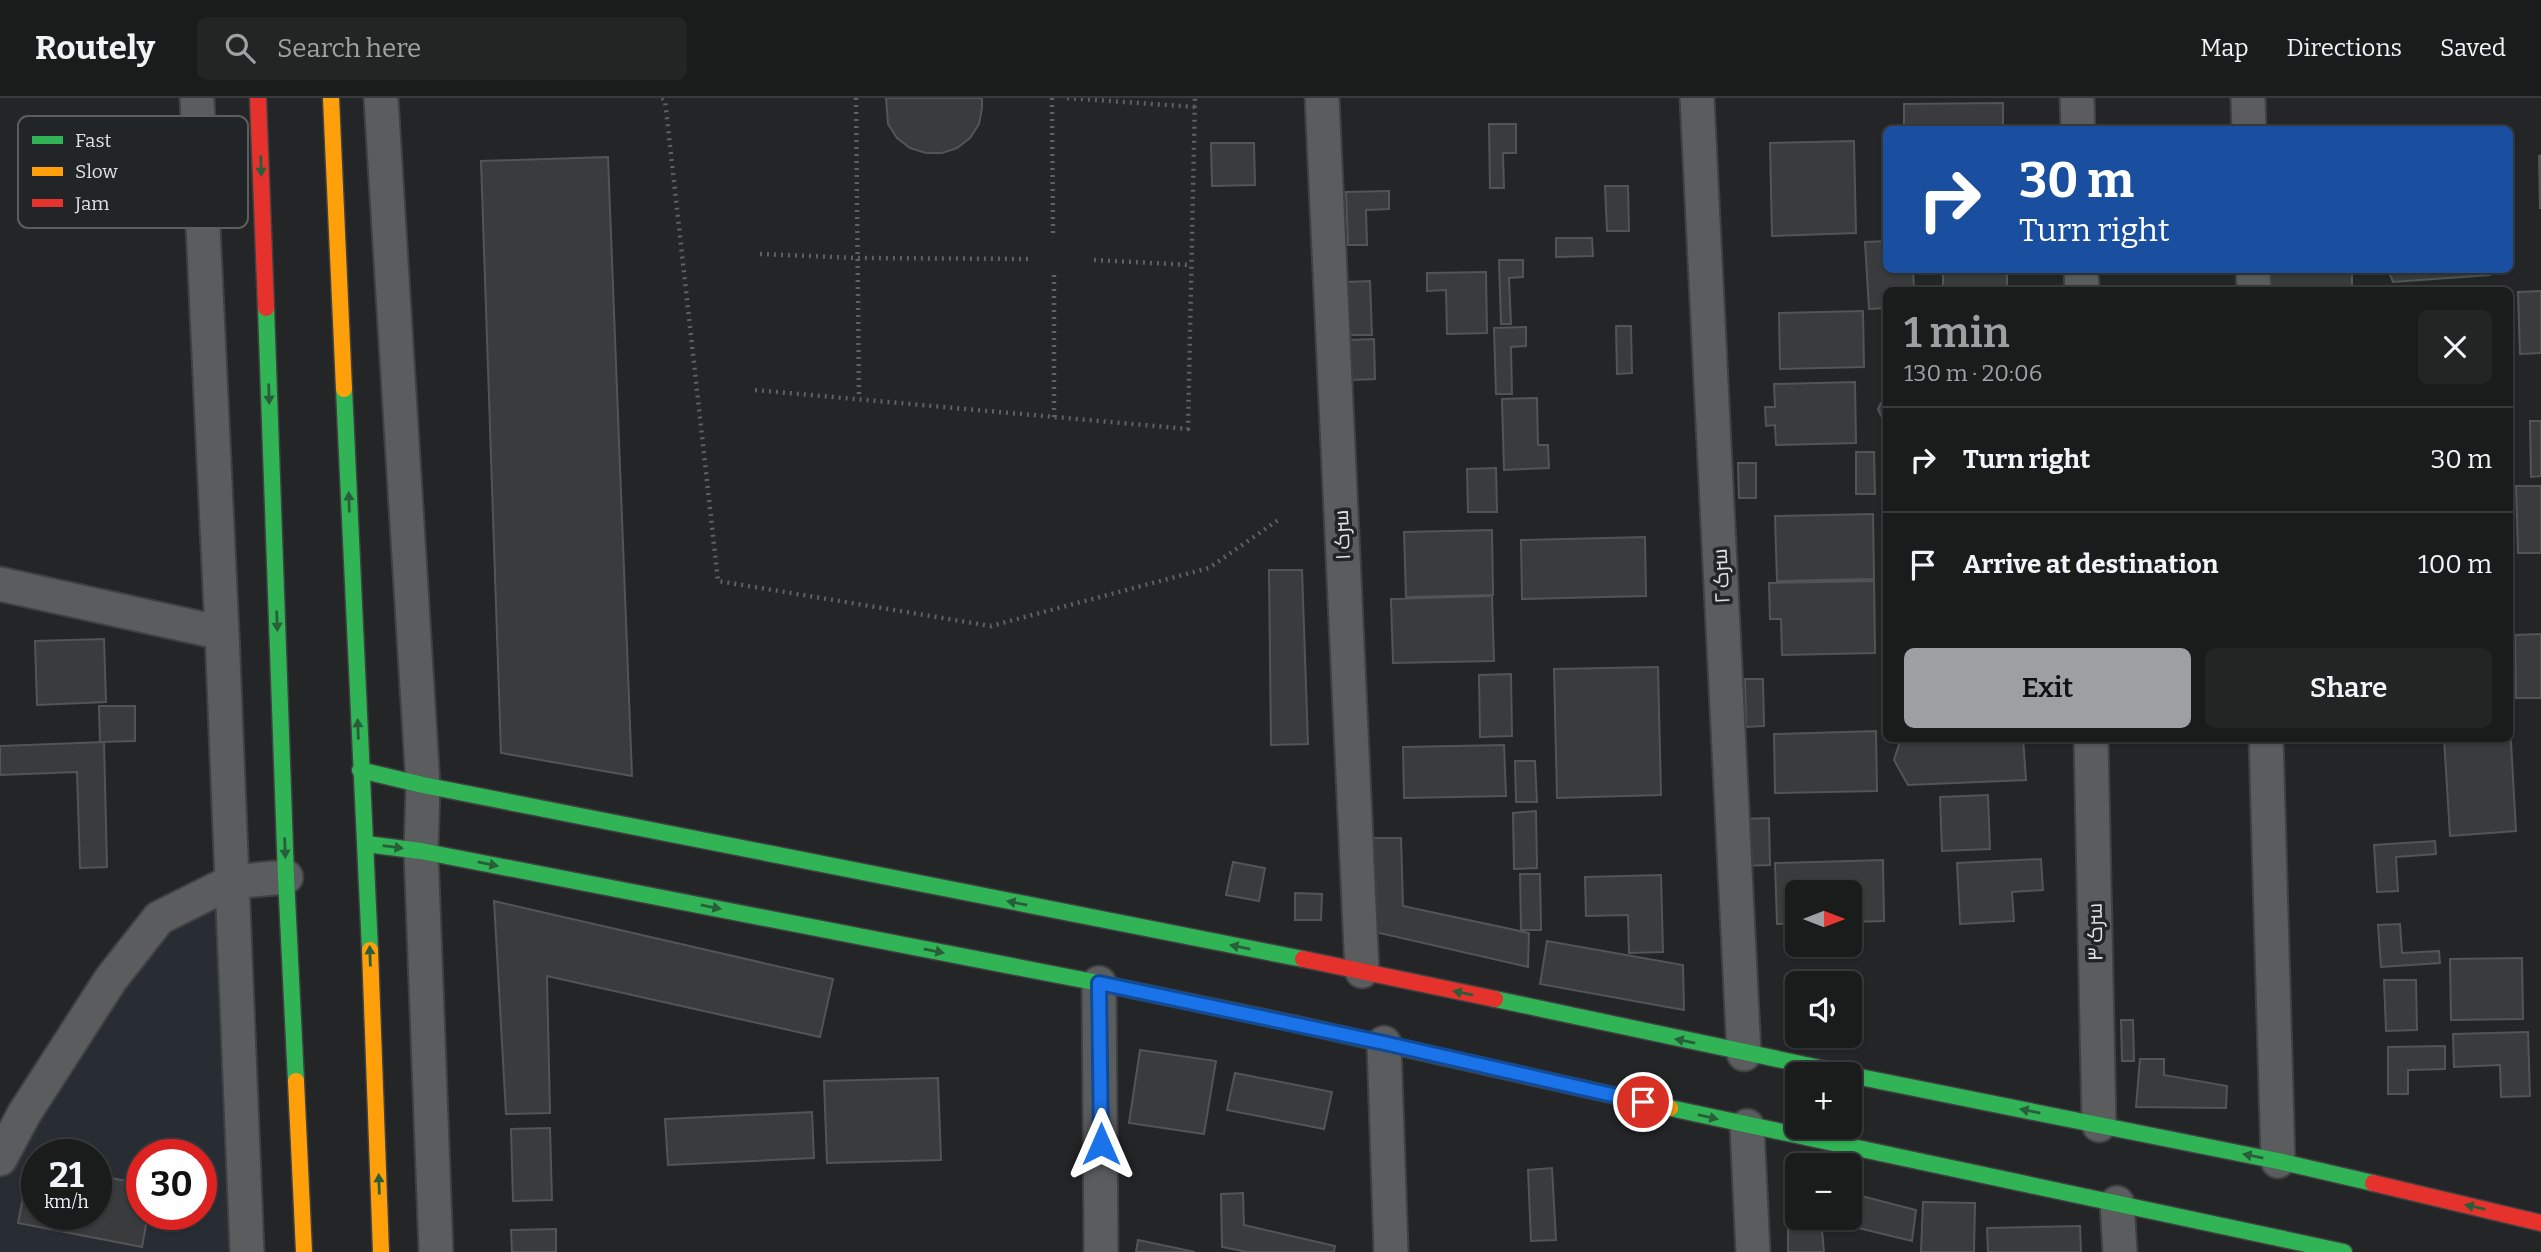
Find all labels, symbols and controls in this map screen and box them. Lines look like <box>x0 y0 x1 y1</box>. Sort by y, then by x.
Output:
search box <box>197 17 687 80</box>
text: Routely <box>35 28 155 68</box>
icon: search <box>221 29 259 67</box>
text: Search here <box>277 33 421 64</box>
text: Map <box>2200 34 2249 62</box>
text: Directions <box>2287 34 2402 62</box>
text: Saved <box>2440 34 2506 62</box>
legend <box>18 116 248 228</box>
text: Fast <box>75 129 112 152</box>
text: 30 m <box>2019 151 2134 210</box>
icon: right <box>1904 154 1995 245</box>
one-way arrow <box>255 155 266 177</box>
text: Slow <box>75 160 118 183</box>
text: Jam <box>74 192 109 215</box>
text: Turn right <box>2019 211 2170 249</box>
text: 1 min <box>1904 308 2010 358</box>
button: close <box>2418 310 2492 384</box>
text: 130 m · 20:06 <box>1904 359 2042 387</box>
one-way arrow <box>263 383 274 405</box>
icon: right <box>1904 441 1942 479</box>
text: Turn right <box>1963 444 2090 475</box>
text: 30 m <box>2431 444 2492 475</box>
one-way arrow <box>343 491 354 513</box>
street label: سرک ۱ <box>1328 509 1356 561</box>
icon: arrive <box>1904 546 1942 584</box>
street label: سرک ۲ <box>1707 548 1735 604</box>
text: Arrive at destination <box>1963 549 2218 580</box>
text: 100 m <box>2418 549 2492 580</box>
one-way arrow <box>271 610 282 632</box>
button: Exit <box>1904 648 2191 728</box>
button: Share <box>2205 648 2492 728</box>
one-way arrow <box>353 718 364 740</box>
one-way arrow <box>279 838 290 860</box>
one-way arrow <box>382 842 404 853</box>
one-way arrow <box>477 858 499 869</box>
north arrow <box>1785 880 1862 957</box>
map controls <box>1785 880 1862 1230</box>
one-way arrow <box>1006 897 1028 908</box>
one-way arrow <box>700 902 722 913</box>
street label: سرک ۳ <box>2081 903 2109 961</box>
one-way arrow <box>1229 941 1251 952</box>
one-way arrow <box>365 945 376 967</box>
one-way arrow <box>923 946 945 957</box>
button: sound <box>1785 971 1862 1048</box>
one-way arrow <box>1452 987 1474 998</box>
one-way arrow <box>1674 1035 1696 1046</box>
button: + <box>1785 1062 1862 1139</box>
pin <box>1613 1072 1673 1132</box>
icon: arrive <box>1624 1083 1662 1121</box>
one-way arrow <box>2019 1105 2041 1116</box>
position arrow <box>1064 1107 1138 1181</box>
one-way arrow <box>1697 1112 1719 1123</box>
speed limit sign: 30 <box>126 1139 217 1230</box>
one-way arrow <box>2242 1150 2264 1161</box>
button: − <box>1785 1153 1862 1230</box>
text: 21 <box>49 1154 84 1196</box>
one-way arrow <box>373 1173 384 1195</box>
text: km/h <box>44 1191 89 1213</box>
one-way arrow <box>2463 1201 2485 1212</box>

